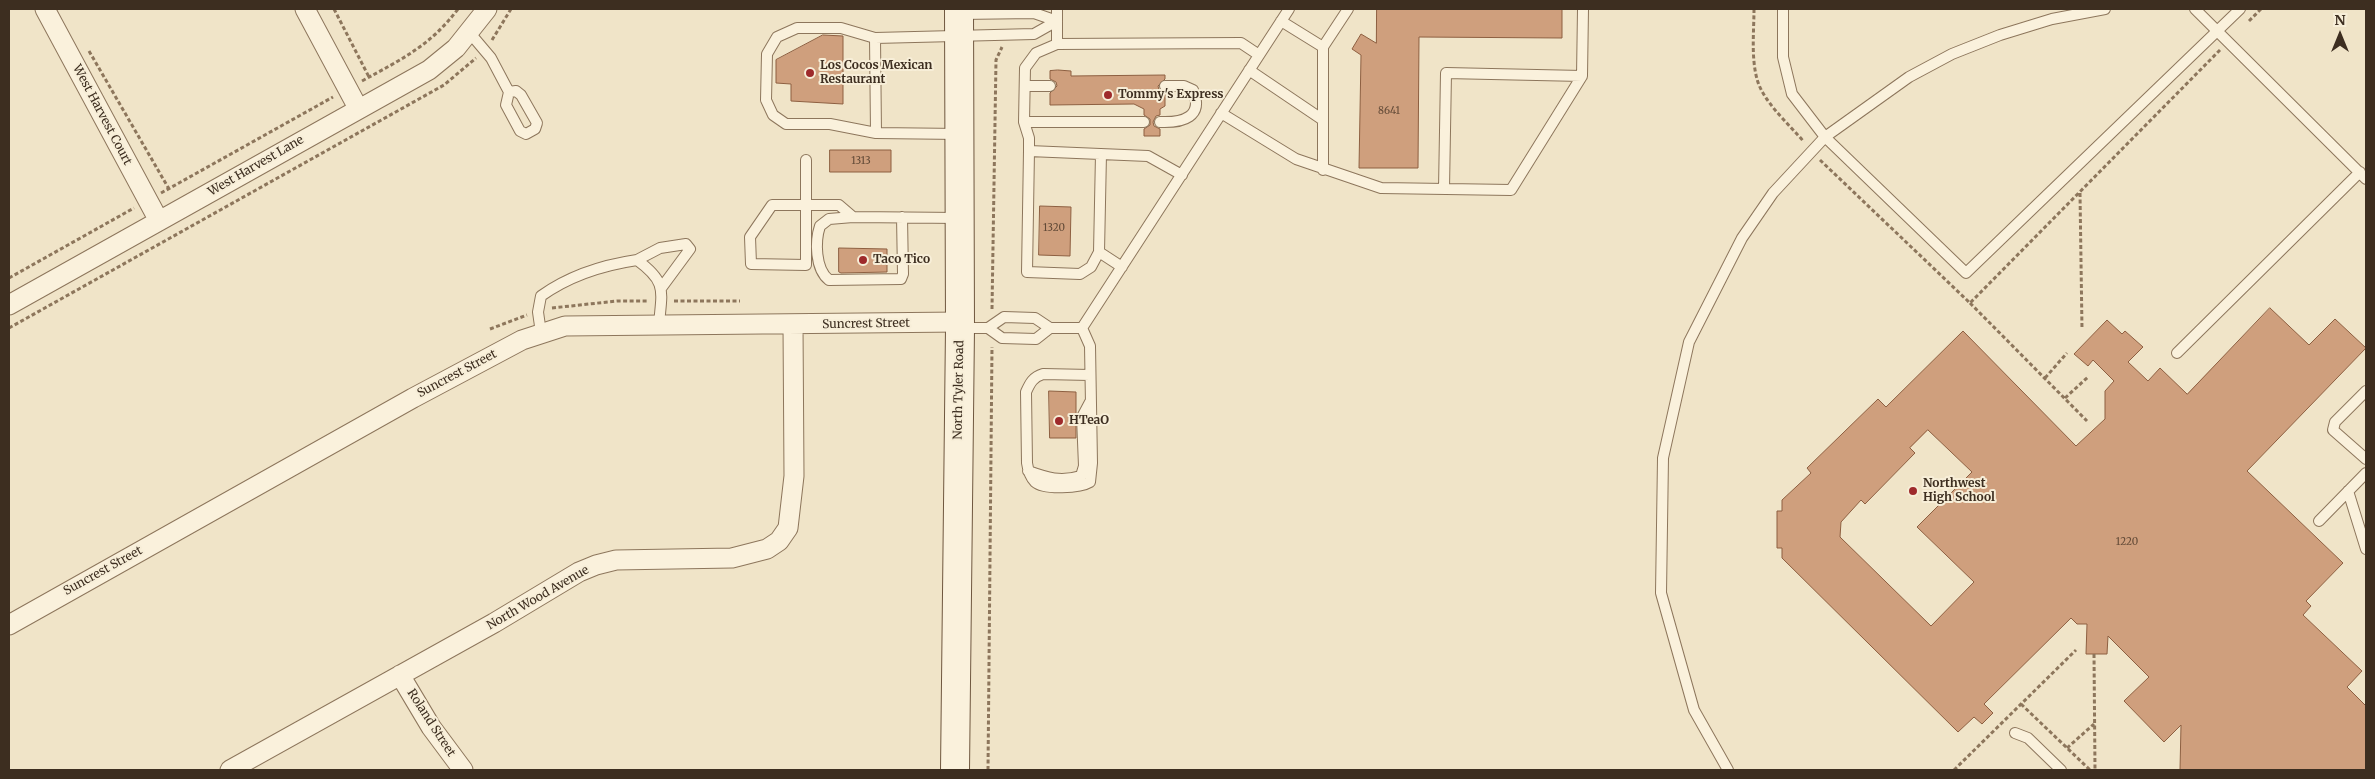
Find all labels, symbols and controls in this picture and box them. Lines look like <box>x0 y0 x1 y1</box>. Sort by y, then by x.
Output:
north arrow <box>2315 10 2365 60</box>
text: N <box>2334 11 2346 29</box>
place label: Los Cocos Mexican Restaurant <box>820 59 933 87</box>
street label: West Harvest Court <box>69 62 135 168</box>
marker: Los Cocos Mexican Restaurant <box>804 67 816 79</box>
place label: Tommy's Express <box>1118 88 1223 102</box>
marker: Tommy's Express <box>1102 89 1114 101</box>
house number: 8641 <box>1378 105 1400 117</box>
street label: West Harvest Lane <box>206 133 306 199</box>
house number: 1313 <box>851 155 871 167</box>
house number: 1320 <box>1043 222 1065 234</box>
place label: Taco Tico <box>873 253 930 267</box>
marker: Taco Tico <box>857 254 869 266</box>
street label: Suncrest Street <box>822 316 910 332</box>
street label: North Tyler Road <box>951 340 967 440</box>
street label: Suncrest Street <box>415 347 499 401</box>
place label: HTeaO <box>1069 414 1109 428</box>
marker: HTeaO <box>1053 415 1065 427</box>
place label: Northwest High School <box>1923 477 1995 505</box>
marker: Northwest High School <box>1907 485 1919 497</box>
house number: 1220 <box>2116 536 2138 548</box>
street label: Suncrest Street <box>61 543 145 599</box>
street label: North Wood Avenue <box>485 563 591 633</box>
street label: Roland Street <box>404 687 458 759</box>

